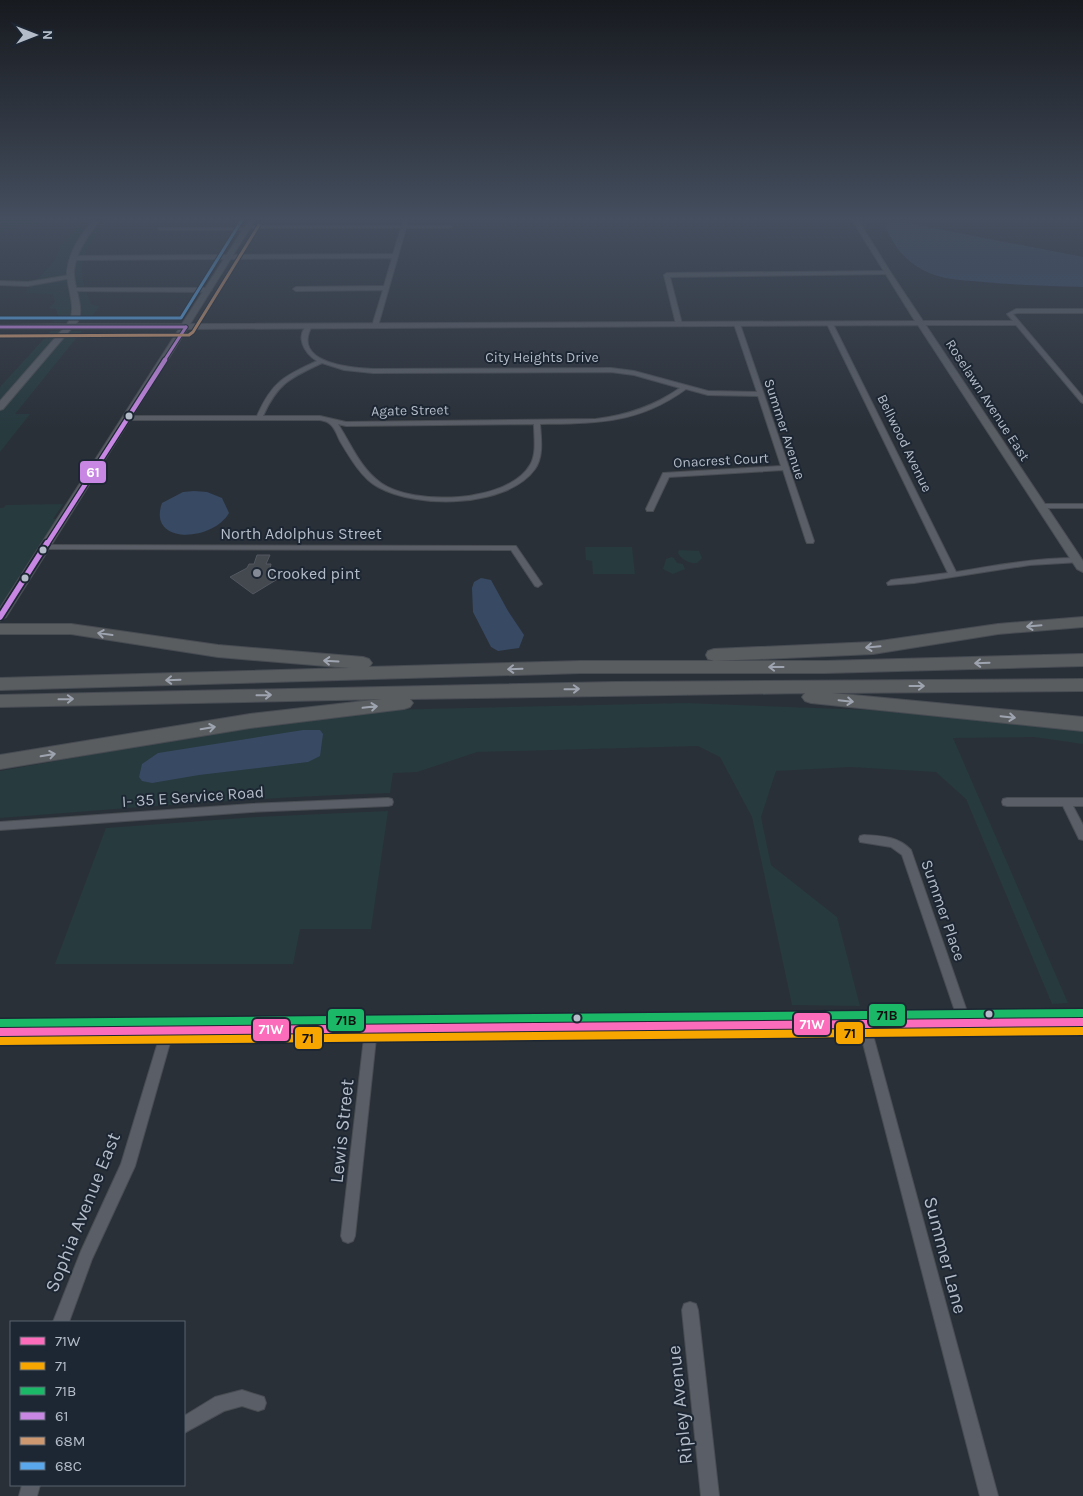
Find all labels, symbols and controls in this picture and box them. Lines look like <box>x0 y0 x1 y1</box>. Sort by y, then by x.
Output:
north arrow <box>10 10 60 60</box>
text: N <box>39 30 56 40</box>
street label: Roselawn Avenue East <box>942 336 1033 464</box>
street label: City Heights Drive <box>485 349 599 366</box>
street label: Summer Avenue <box>760 377 809 482</box>
street label: Bellwood Avenue <box>873 391 936 495</box>
street label: Agate Street <box>371 401 449 420</box>
unlabelled marker <box>124 411 134 421</box>
street label: Onacrest Court <box>673 450 769 471</box>
line badge: 61 <box>79 460 107 484</box>
text: 61 <box>86 464 100 481</box>
street label: North Adolphus Street <box>220 524 382 543</box>
unlabelled marker <box>38 545 48 555</box>
place label: Crooked pint <box>267 564 360 583</box>
marker: Crooked pint <box>251 567 263 579</box>
unlabelled marker <box>20 573 30 583</box>
one-way arrow <box>1027 621 1043 631</box>
one-way arrow <box>97 629 113 639</box>
one-way arrow <box>866 643 882 652</box>
one-way arrow <box>323 657 339 666</box>
one-way arrow <box>974 658 990 668</box>
one-way arrow <box>768 662 784 672</box>
one-way arrow <box>507 664 523 673</box>
one-way arrow <box>165 676 181 685</box>
one-way arrow <box>908 681 924 691</box>
one-way arrow <box>563 684 579 694</box>
one-way arrow <box>255 690 271 700</box>
one-way arrow <box>58 694 74 704</box>
one-way arrow <box>838 696 854 706</box>
one-way arrow <box>361 702 377 712</box>
one-way arrow <box>999 712 1015 722</box>
one-way arrow <box>200 723 216 733</box>
one-way arrow <box>40 749 56 759</box>
street label: I- 35 E Service Road <box>121 782 265 811</box>
street label: Summer Place <box>917 857 970 963</box>
line badge: 71B <box>868 1003 906 1027</box>
text: 71B <box>876 1007 898 1024</box>
line badge: 71B <box>327 1008 365 1032</box>
unlabelled marker <box>984 1009 994 1019</box>
text: 71B <box>335 1012 357 1029</box>
line badge: 71W <box>793 1012 831 1036</box>
unlabelled marker <box>572 1013 582 1023</box>
text: 71W <box>799 1016 825 1033</box>
line badge: 71W <box>252 1018 290 1042</box>
text: 71W <box>258 1021 284 1038</box>
line badge: 71 <box>835 1021 864 1045</box>
text: 71 <box>844 1025 856 1042</box>
line badge: 71 <box>294 1026 323 1050</box>
text: 71 <box>302 1030 314 1047</box>
street label: Lewis Street <box>326 1078 358 1184</box>
street label: Sophia Avenue East <box>41 1129 125 1295</box>
street label: Summer Lane <box>919 1194 971 1316</box>
legend <box>10 1321 185 1486</box>
text: 71W <box>55 1332 81 1350</box>
street label: Ripley Avenue <box>663 1344 697 1465</box>
text: 71 <box>55 1357 67 1375</box>
text: 71B <box>55 1382 76 1400</box>
text: 61 <box>55 1407 69 1425</box>
text: 68M <box>55 1432 86 1450</box>
text: 68C <box>55 1457 82 1475</box>

